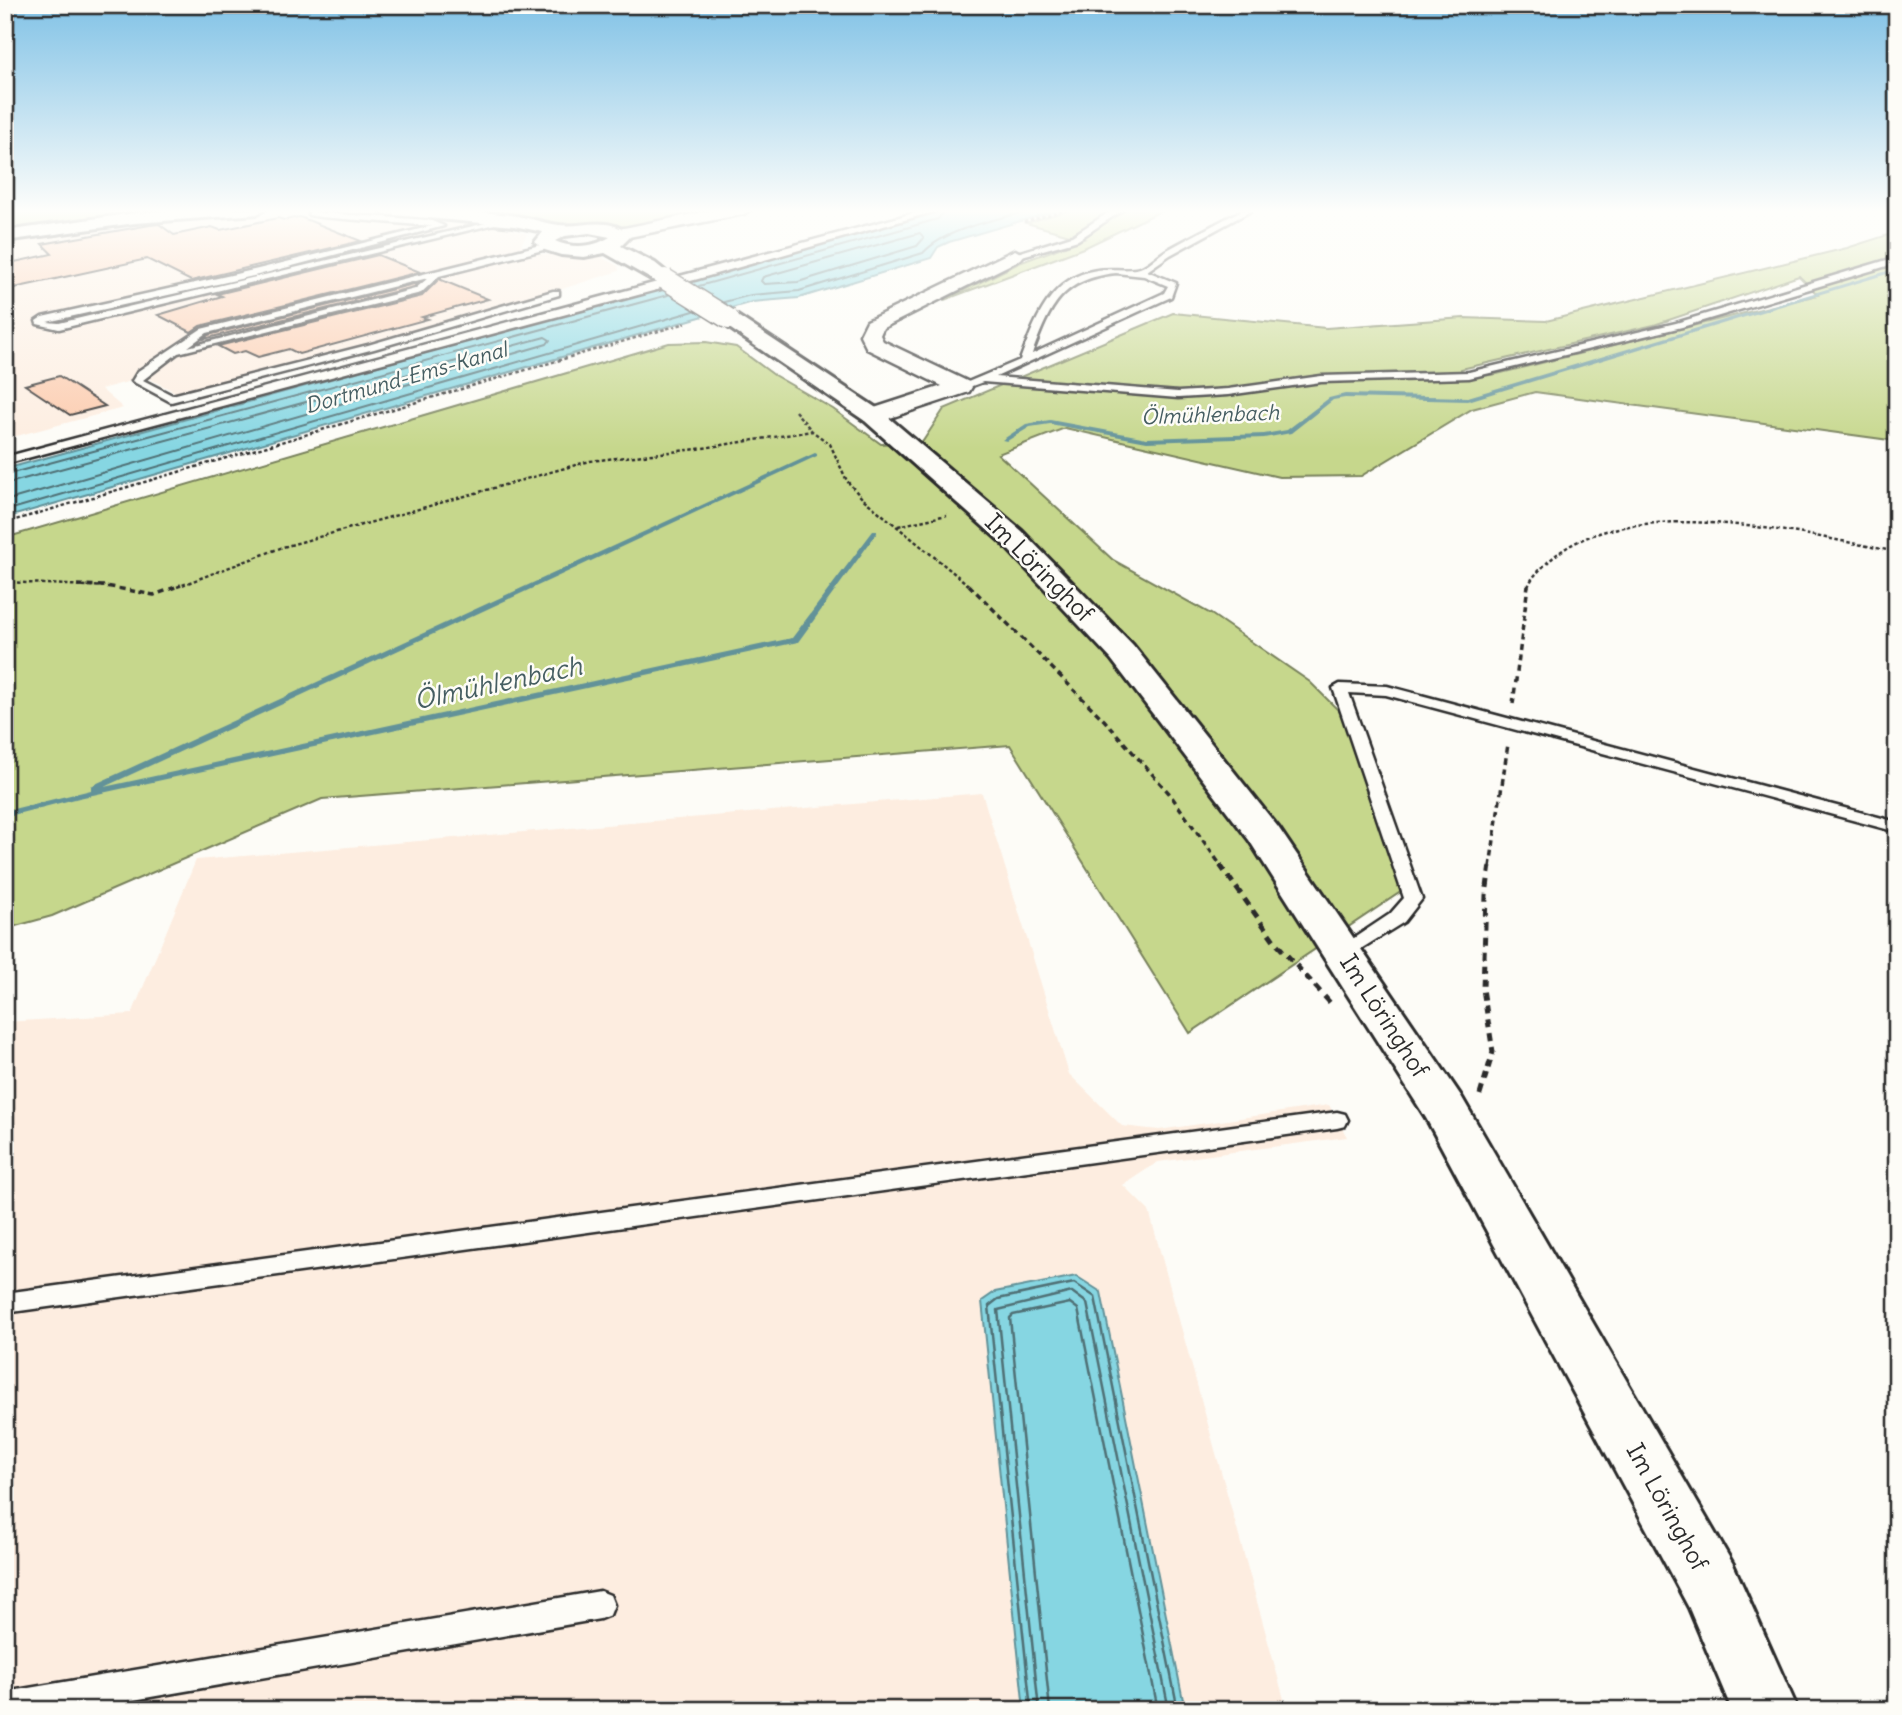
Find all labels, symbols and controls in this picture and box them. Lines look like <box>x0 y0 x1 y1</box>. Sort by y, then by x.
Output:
water label: Dortmund-Ems-Kanal <box>302 335 513 419</box>
water label: Ölmühlenbach <box>1140 399 1280 430</box>
street label: Im Löringhof <box>979 507 1101 628</box>
water label: Ölmühlenbach <box>411 648 586 716</box>
street label: Im Löringhof <box>1334 948 1436 1084</box>
street label: Im Löringhof <box>1621 1438 1716 1576</box>

